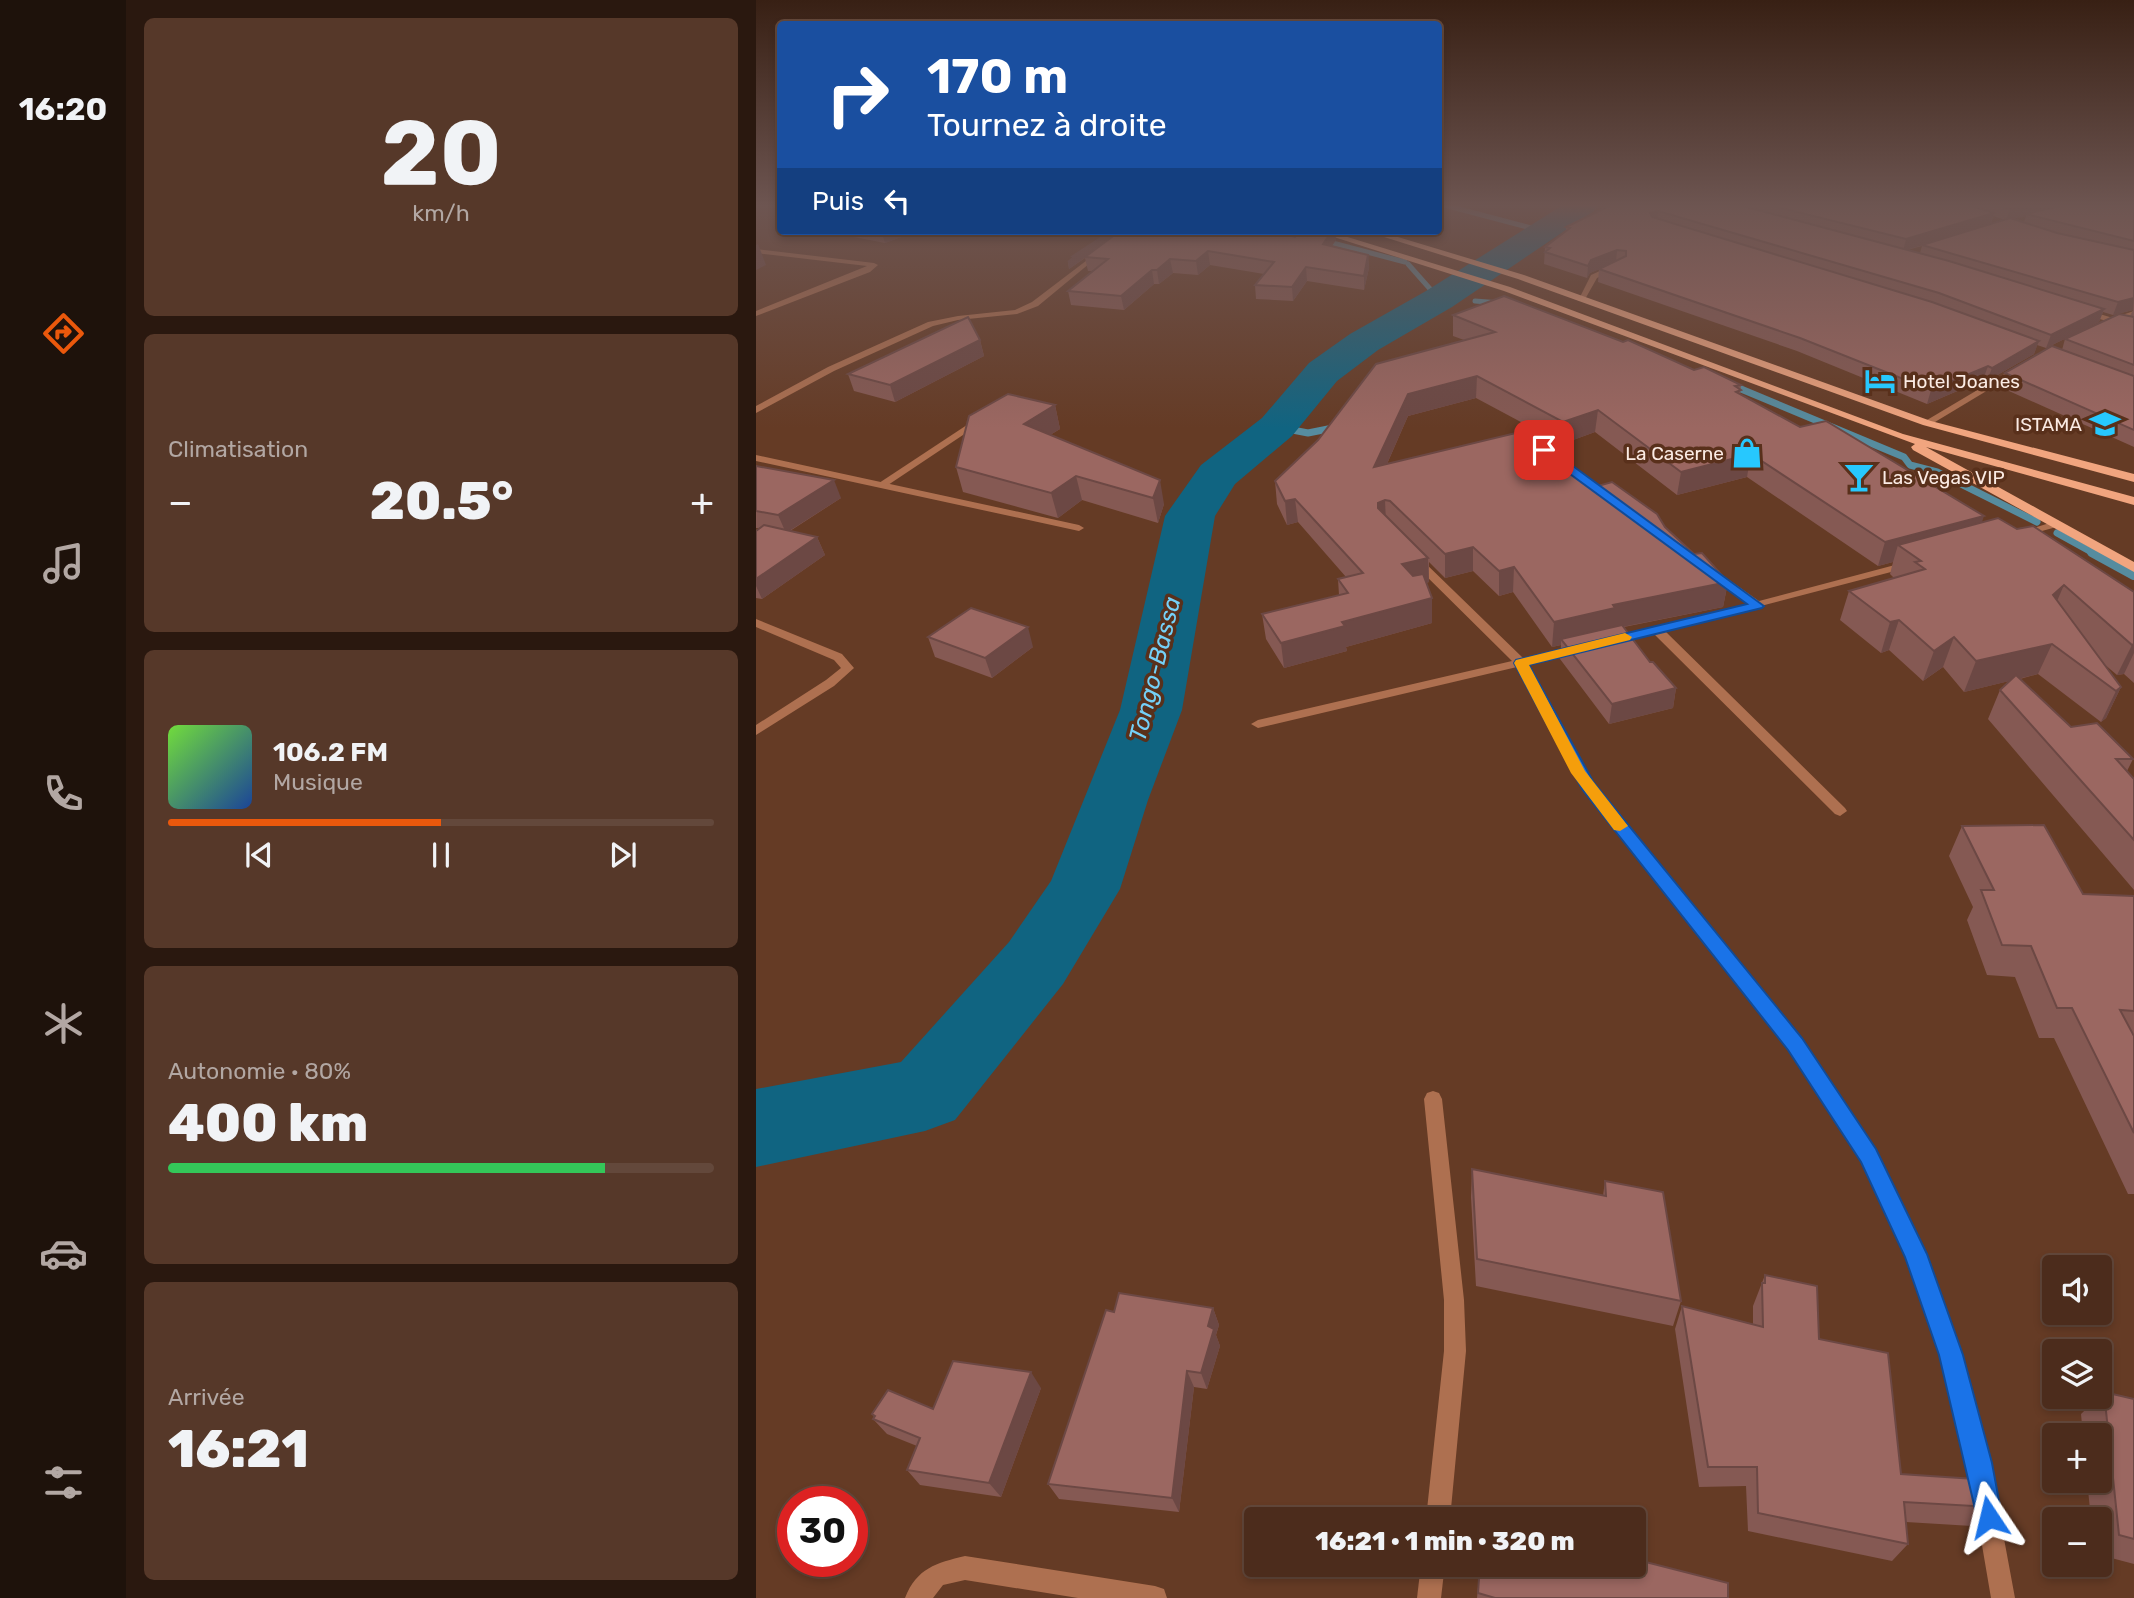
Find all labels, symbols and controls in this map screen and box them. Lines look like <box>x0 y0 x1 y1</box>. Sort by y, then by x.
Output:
text: 170 m <box>927 47 1068 105</box>
icon: right <box>812 49 903 140</box>
text: 16:20 <box>19 90 107 128</box>
text: 20 <box>380 99 502 207</box>
text: Tournez à droite <box>927 106 1167 144</box>
icon: left <box>878 182 916 220</box>
text: Puis <box>812 186 864 217</box>
text: km/h <box>412 199 470 227</box>
icon: directions <box>39 309 88 358</box>
hotel icon: Hotel Joanes <box>1863 364 1897 398</box>
place label: Hotel Joanes <box>1903 370 2020 393</box>
school or university icon: ISTAMA <box>2088 407 2122 441</box>
place label: ISTAMA <box>2015 413 2082 436</box>
pin <box>1514 420 1574 480</box>
icon: arrive <box>1525 431 1563 469</box>
text: Climatisation <box>168 435 308 463</box>
shop icon: La Caserne <box>1730 436 1764 470</box>
place label: La Caserne <box>1625 442 1724 465</box>
bar icon: Las Vegas VIP <box>1842 460 1876 494</box>
place label: Las Vegas VIP <box>1882 466 2005 489</box>
text: 20.5° <box>370 470 513 532</box>
text: − <box>168 479 193 525</box>
text: + <box>690 479 714 525</box>
icon: music <box>39 539 88 588</box>
water label: Tongo-Bassa <box>1123 594 1187 744</box>
text: 106.2 FM <box>273 737 388 768</box>
text: Musique <box>273 768 363 796</box>
icon: phone <box>39 769 88 818</box>
icon: previous <box>240 836 278 874</box>
icon: pause <box>422 836 460 874</box>
icon: next <box>604 836 642 874</box>
icon: climate <box>39 999 88 1048</box>
text: Autonomie · 80% <box>168 1057 351 1085</box>
text: 400 km <box>168 1092 368 1154</box>
icon: car <box>39 1229 88 1278</box>
map controls <box>2042 1255 2112 1577</box>
button: sound <box>2042 1255 2112 1325</box>
button: layers <box>2042 1339 2112 1409</box>
text: Arrivée <box>168 1383 245 1411</box>
text: 16:21 <box>168 1418 309 1480</box>
button: + <box>2042 1423 2112 1493</box>
icon: filters <box>39 1458 88 1507</box>
position arrow <box>1952 1480 2026 1554</box>
speed limit sign: 30 <box>777 1486 868 1577</box>
button: − <box>2042 1507 2112 1577</box>
text: 16:21 · 1 min · 320 m <box>1315 1526 1575 1557</box>

